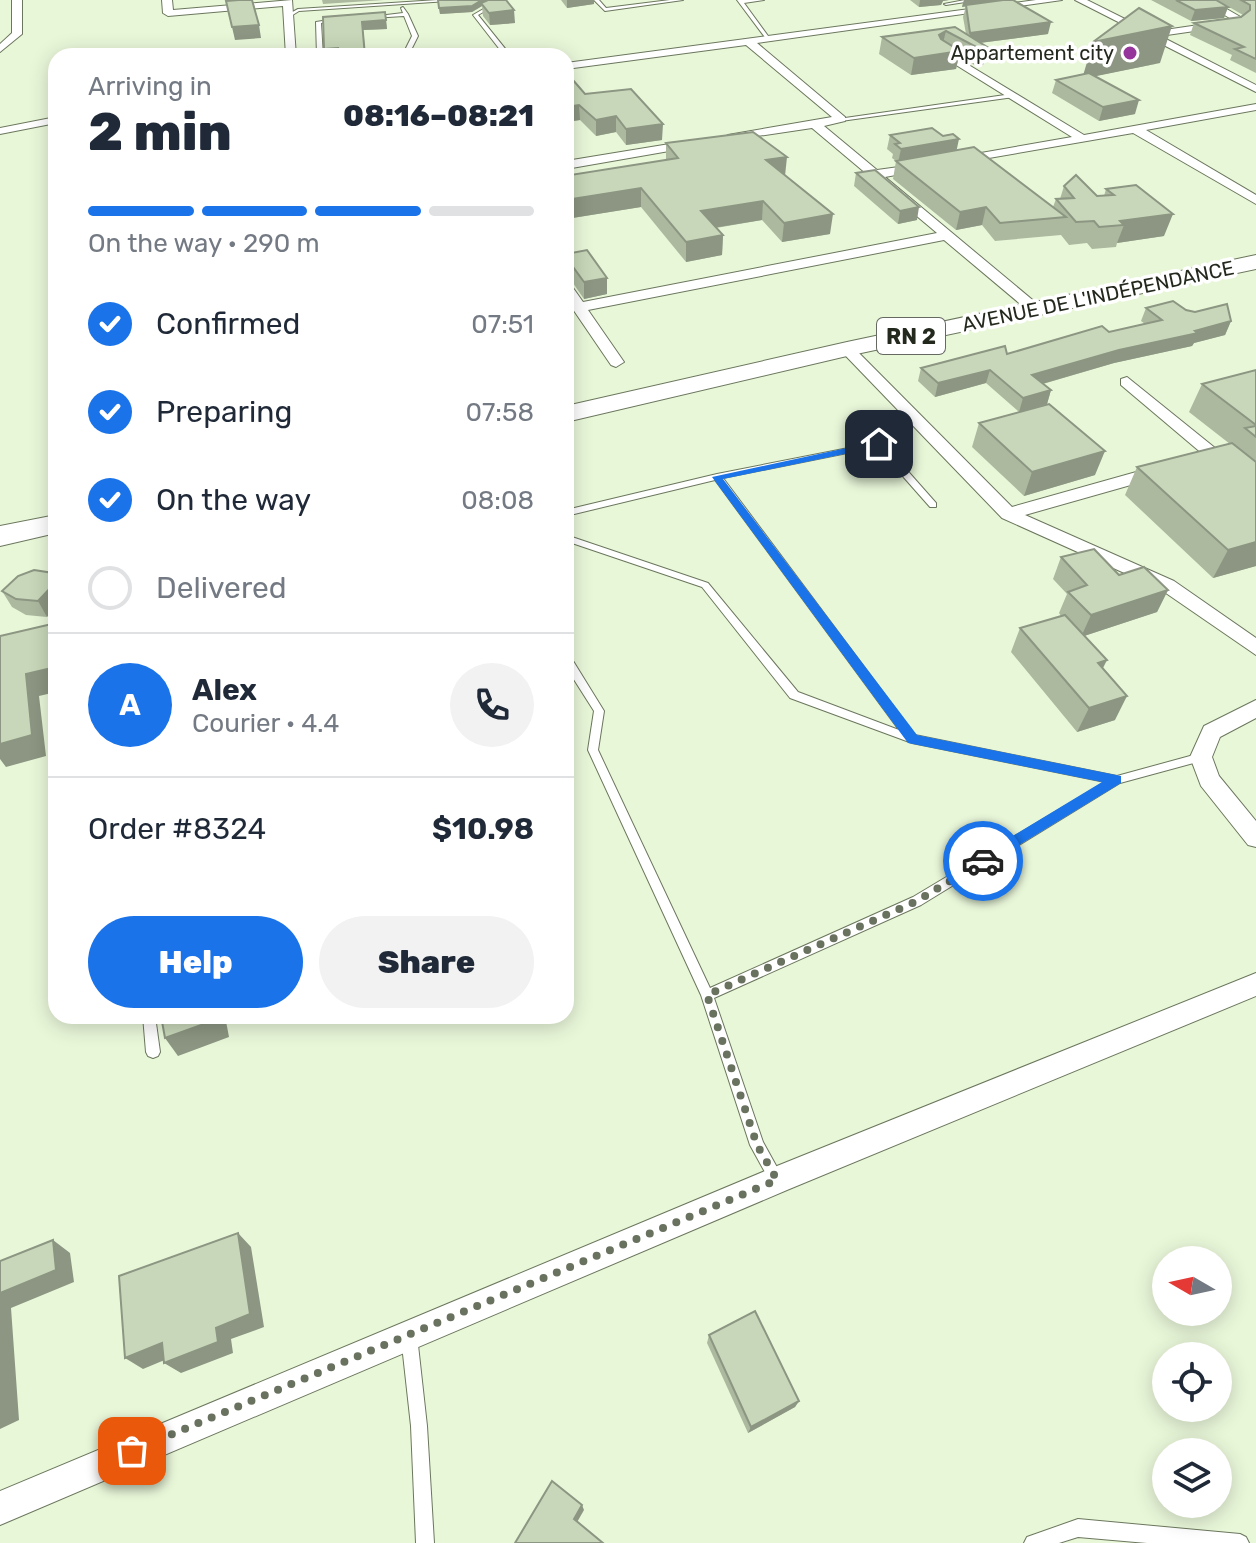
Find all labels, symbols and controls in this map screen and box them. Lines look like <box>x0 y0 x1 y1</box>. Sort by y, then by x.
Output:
place label: Appartement city <box>951 41 1114 65</box>
marker: Appartement city <box>1121 44 1139 62</box>
text: Arriving in <box>88 71 212 102</box>
text: 08:16–08:21 <box>343 98 534 134</box>
text: 2 min <box>88 101 232 163</box>
text: On the way · 290 m <box>88 228 320 259</box>
street label: AVENUE DE L'INDÉPENDANCE <box>960 255 1236 337</box>
icon: check <box>88 302 132 346</box>
text: Confirmed <box>156 306 300 342</box>
text: 07:51 <box>471 309 534 340</box>
road number: RN 2 <box>877 318 945 354</box>
icon: check <box>88 390 132 434</box>
text: Preparing <box>156 394 292 430</box>
text: 07:58 <box>466 397 534 428</box>
pin <box>845 410 913 478</box>
icon: home <box>857 422 901 466</box>
icon: check <box>88 478 132 522</box>
text: On the way <box>156 482 311 518</box>
text: 08:08 <box>461 485 534 516</box>
text: Delivered <box>156 570 287 606</box>
button: phone <box>450 663 534 747</box>
text: Alex <box>192 672 257 708</box>
text: A <box>119 687 141 723</box>
text: Courier · 4.4 <box>192 708 339 739</box>
text: Order #8324 <box>88 811 266 847</box>
text: $10.98 <box>432 811 534 847</box>
courier <box>943 821 1023 901</box>
icon: car <box>961 839 1005 883</box>
button: Help <box>88 916 303 1008</box>
button: Share <box>319 916 534 1008</box>
north arrow <box>1152 1246 1232 1326</box>
map controls <box>1152 1246 1232 1518</box>
button: locate <box>1152 1342 1232 1422</box>
pin <box>98 1417 166 1485</box>
icon: bag <box>110 1429 154 1473</box>
button: layers <box>1152 1438 1232 1518</box>

